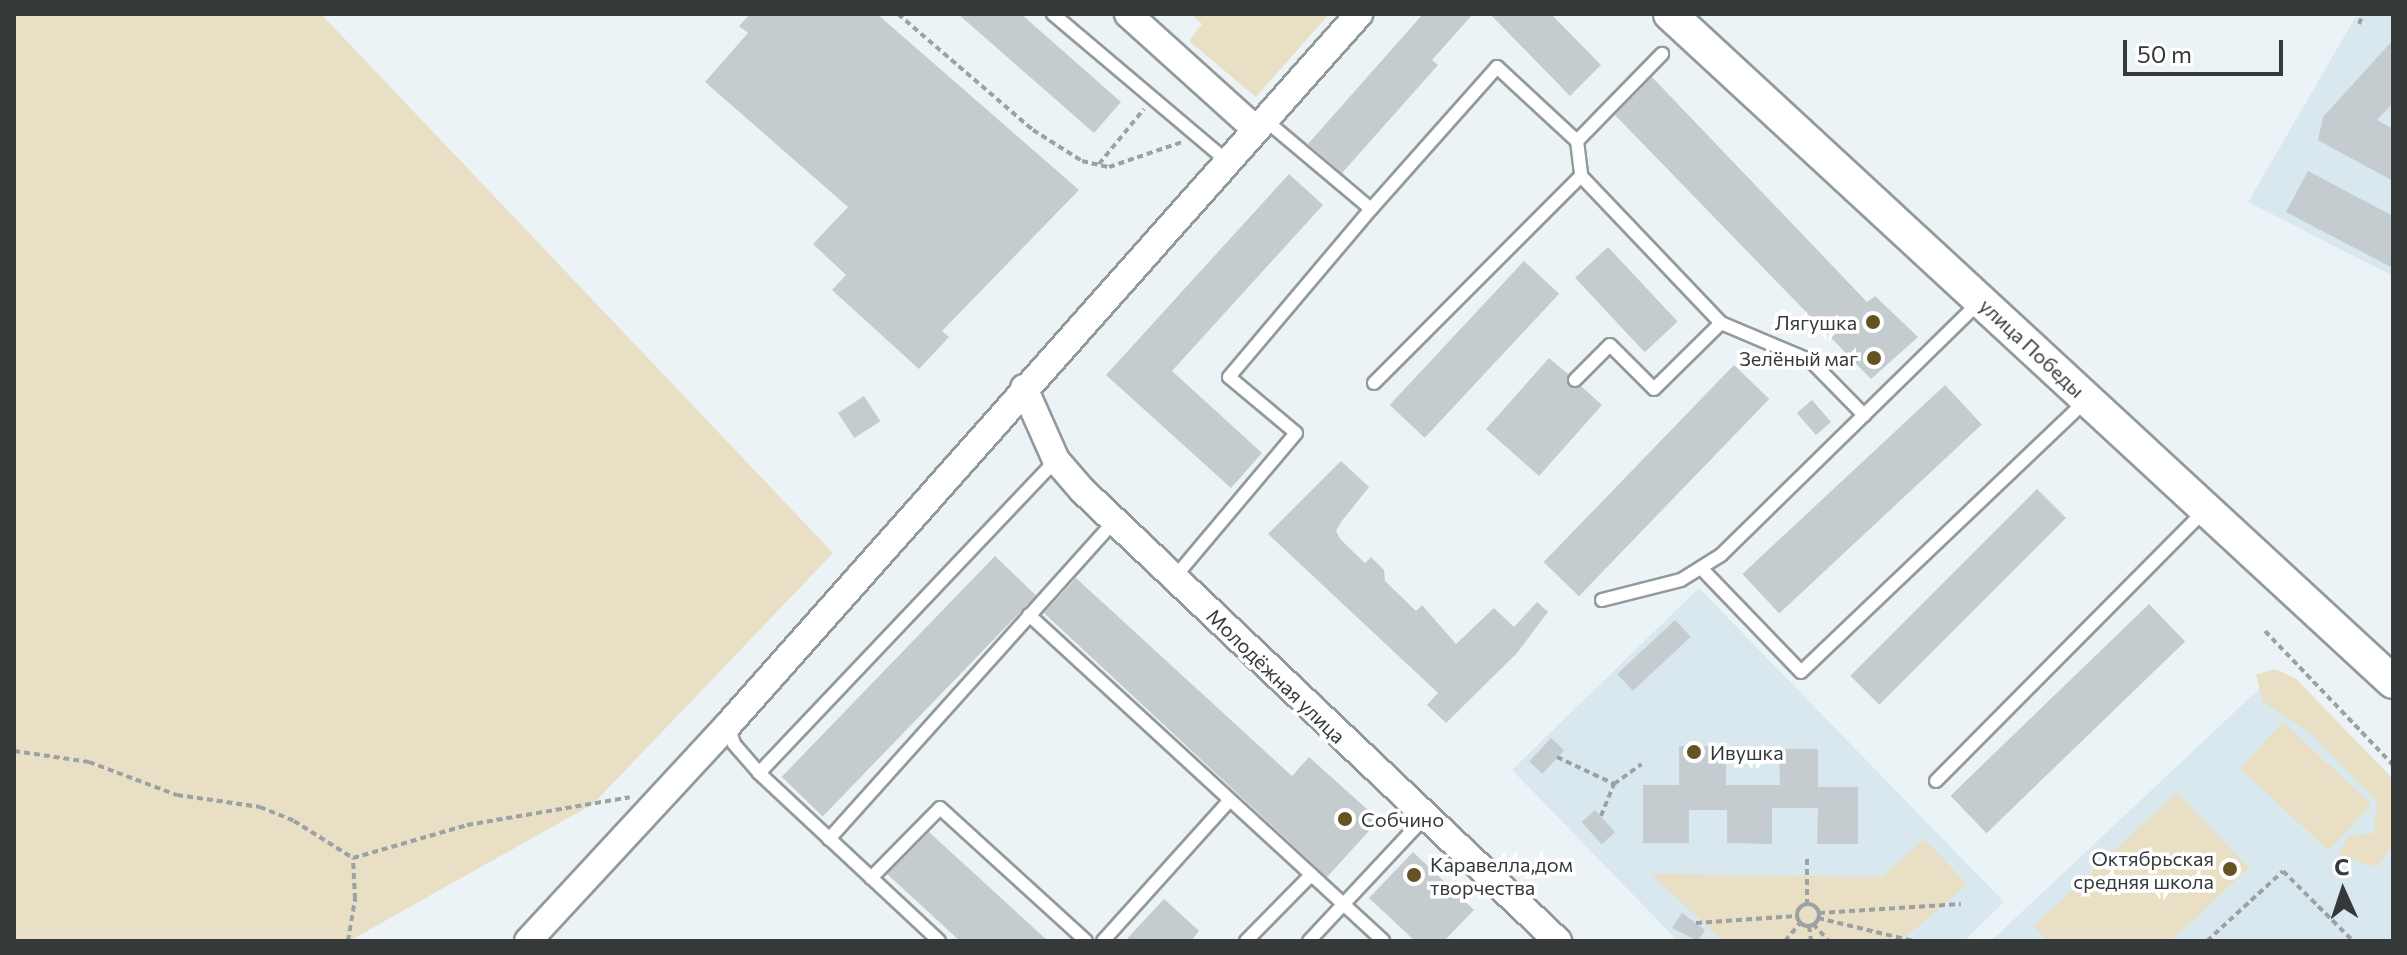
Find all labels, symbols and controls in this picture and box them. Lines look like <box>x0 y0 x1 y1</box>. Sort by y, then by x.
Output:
scale bar <box>2127 24 2287 74</box>
text: 50 m <box>2137 39 2192 68</box>
street label: улица Победы <box>1975 293 2089 403</box>
place label: Лягушка <box>1775 310 1857 334</box>
marker: Лягушка <box>1864 313 1882 331</box>
place label: Зелёный маг <box>1739 346 1858 370</box>
marker: Зелёный маг <box>1865 349 1883 367</box>
street label: Молодёжная улица <box>1202 604 1350 748</box>
place label: Ивушка <box>1710 740 1784 764</box>
marker: Ивушка <box>1685 743 1703 761</box>
place label: Собчино <box>1361 807 1444 831</box>
marker: Собчино <box>1336 810 1354 828</box>
place label: Октябрьская средняя школа <box>2073 846 2214 893</box>
north arrow <box>2303 851 2383 931</box>
place label: Каравелла,дом творчества <box>1430 852 1573 899</box>
text: С <box>2333 853 2350 880</box>
marker: Октябрьская средняя школа <box>2221 860 2239 878</box>
marker: Каравелла,дом творчества <box>1405 866 1423 884</box>

